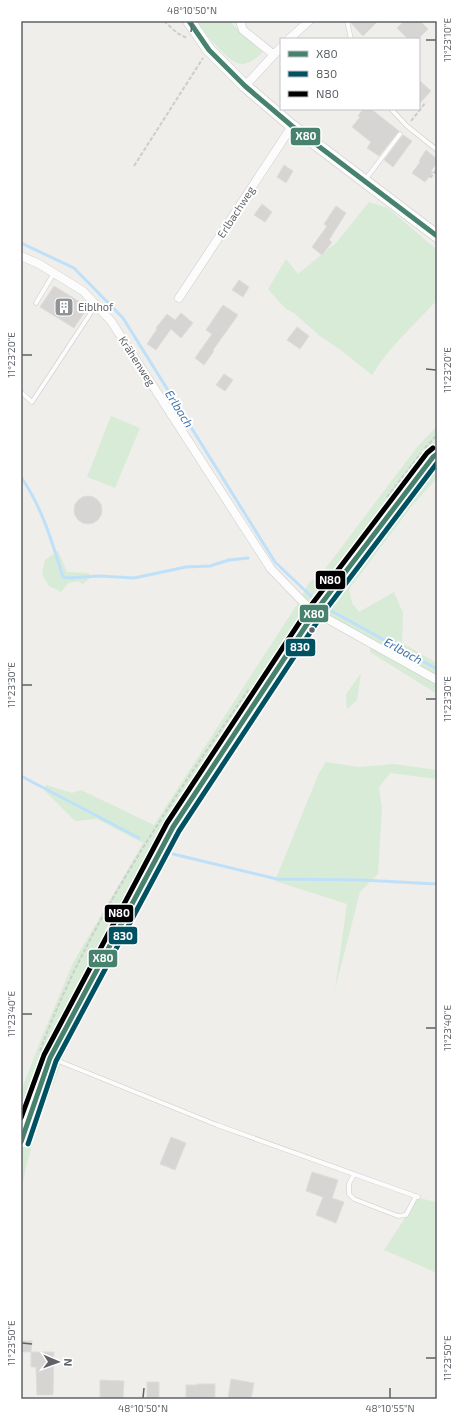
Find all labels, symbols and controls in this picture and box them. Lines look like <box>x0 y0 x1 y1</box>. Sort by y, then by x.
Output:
text: 48°10'50"N <box>167 4 217 16</box>
text: 11°23'10"E <box>441 18 453 62</box>
legend <box>280 38 420 110</box>
text: X80 <box>316 46 338 60</box>
text: 830 <box>316 66 337 80</box>
text: N80 <box>316 86 339 100</box>
line badge: X80 <box>290 127 321 146</box>
text: X80 <box>296 129 316 142</box>
street label: Erlbachweg <box>214 183 257 240</box>
building icon: Eiblhof <box>53 296 75 318</box>
place label: Eiblhof <box>78 300 114 313</box>
text: 11°23'20"E <box>5 332 17 378</box>
street label: Krähenweg <box>117 333 158 388</box>
text: 11°23'20"E <box>441 347 453 393</box>
water label: Erlbach <box>163 387 197 430</box>
line badge: N80 <box>315 570 346 590</box>
text: N80 <box>319 573 341 586</box>
line badge: X80 <box>299 604 329 623</box>
text: X80 <box>304 607 324 620</box>
unlabelled marker <box>307 625 317 635</box>
water label: Erlbach <box>382 634 425 666</box>
line badge: 830 <box>285 638 316 657</box>
text: 830 <box>290 640 310 653</box>
text: 11°23'30"E <box>5 662 17 708</box>
text: 11°23'30"E <box>441 676 453 722</box>
line badge: N80 <box>104 904 134 923</box>
text: N80 <box>108 906 130 919</box>
line badge: 830 <box>108 926 138 945</box>
text: 830 <box>113 929 133 942</box>
line badge: X80 <box>88 949 118 968</box>
text: X80 <box>93 951 113 964</box>
text: 11°23'40"E <box>5 991 17 1037</box>
text: 11°23'40"E <box>441 1005 453 1051</box>
text: 11°23'50"E <box>5 1320 17 1366</box>
text: 11°23'50"E <box>441 1335 453 1381</box>
north arrow <box>38 1342 78 1382</box>
text: N <box>62 1358 75 1367</box>
text: 48°10'50"N <box>118 1402 168 1414</box>
text: 48°10'55"N <box>365 1402 415 1414</box>

